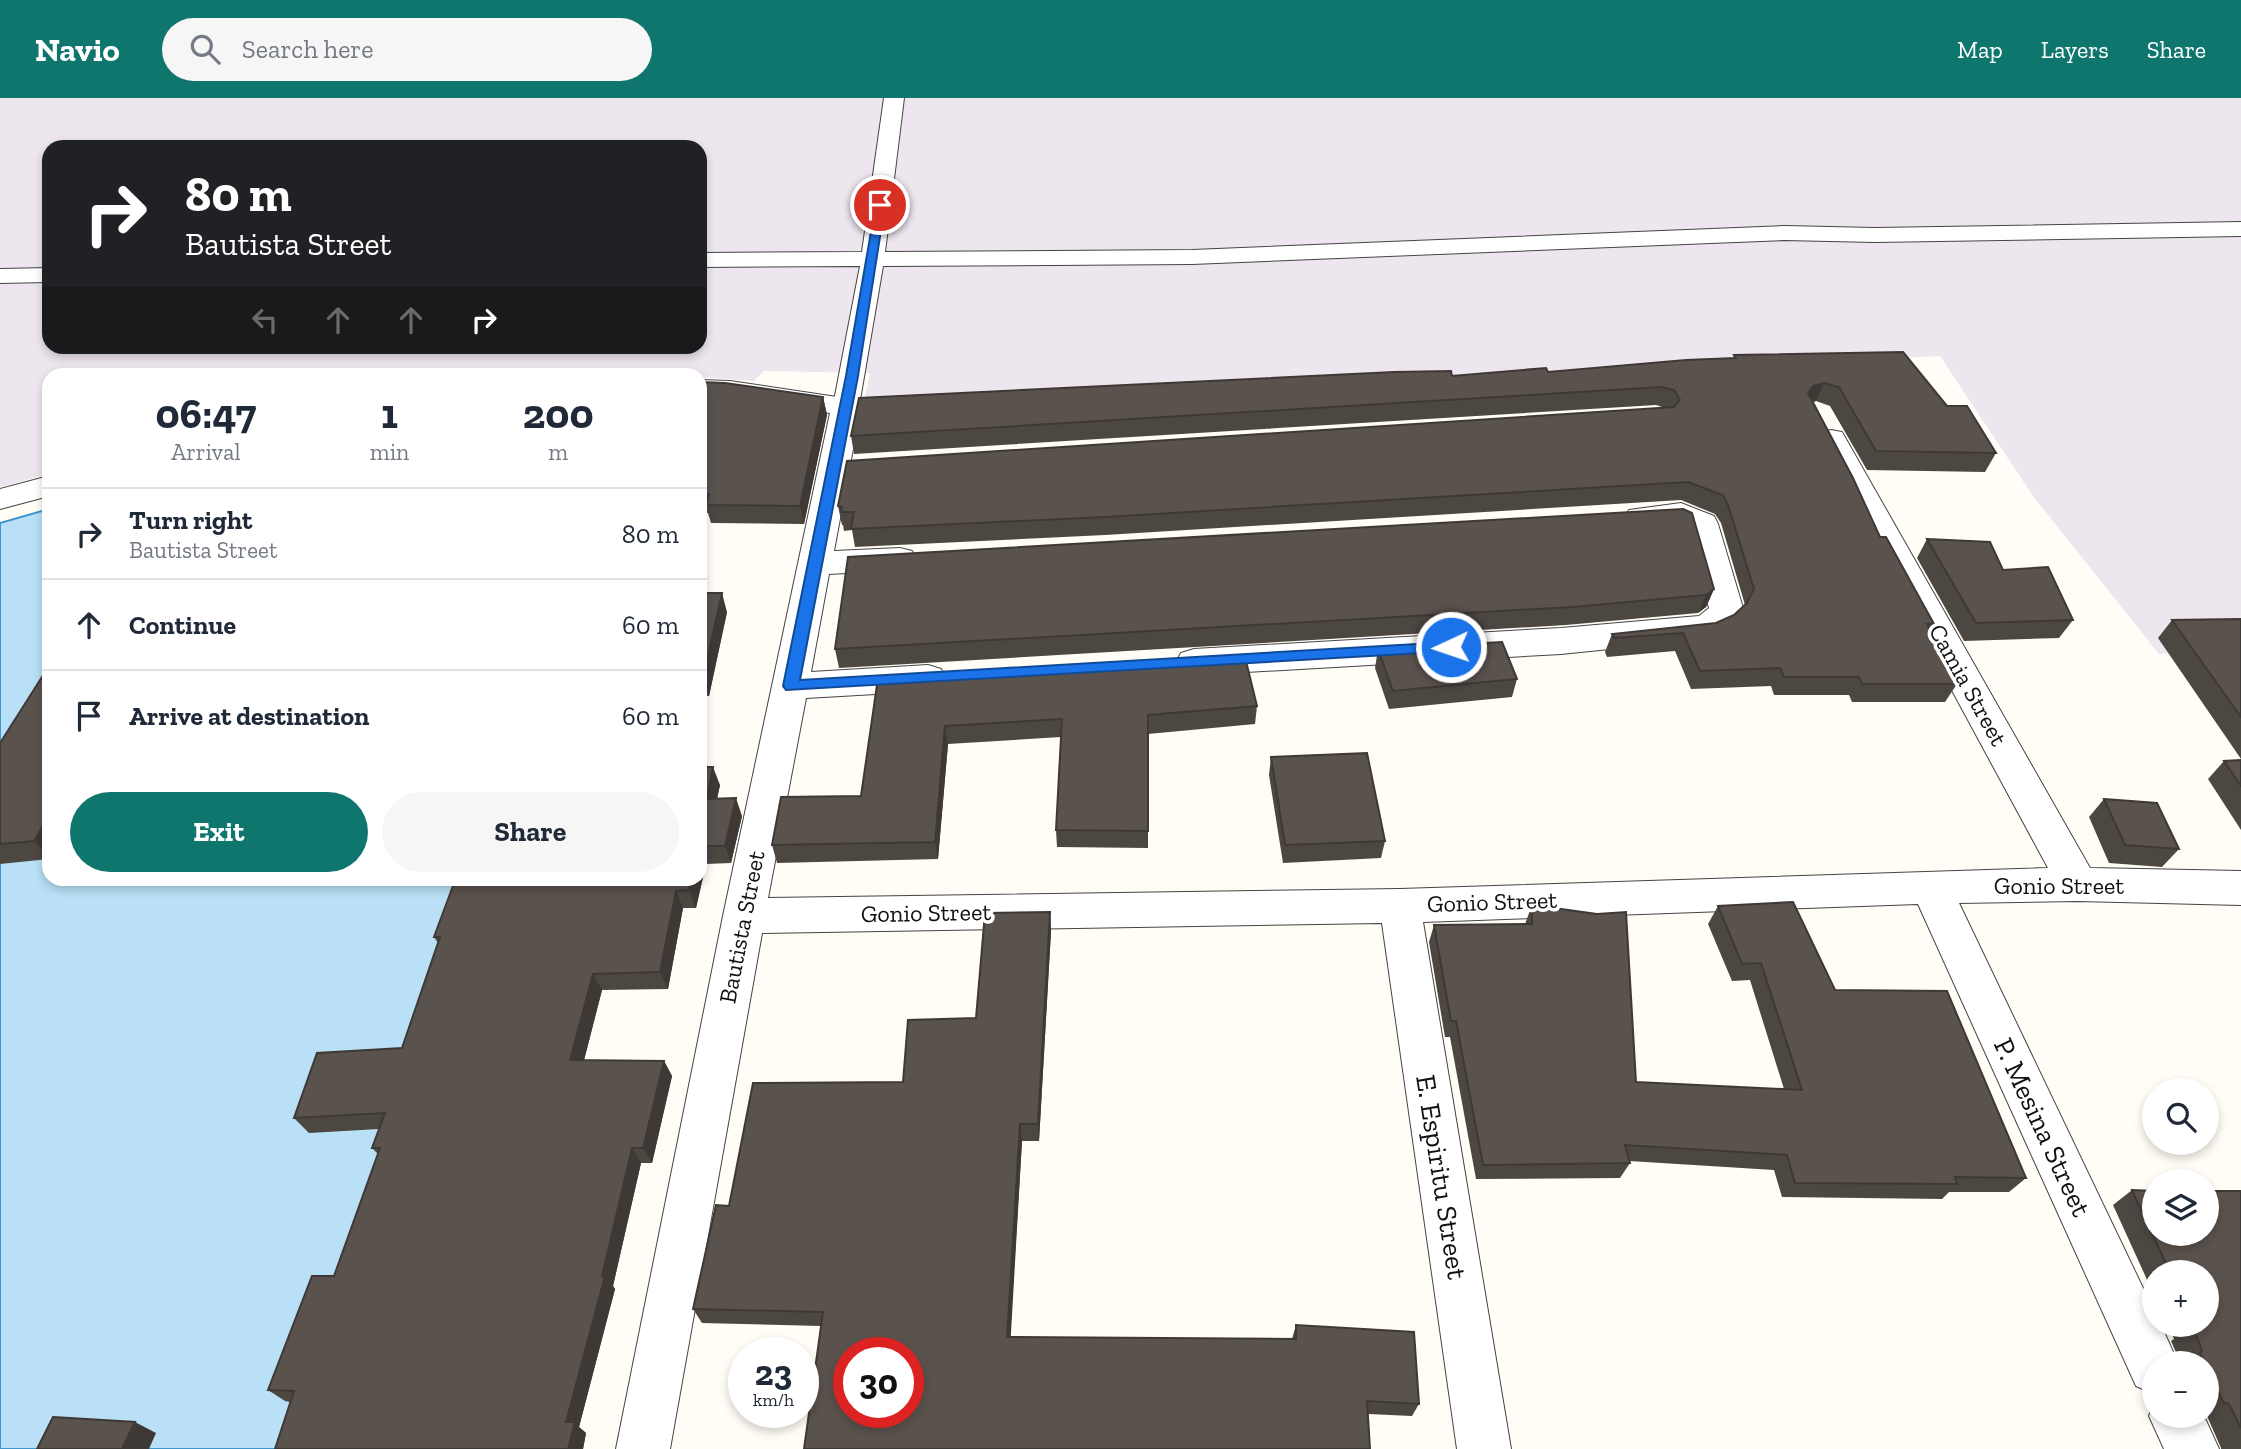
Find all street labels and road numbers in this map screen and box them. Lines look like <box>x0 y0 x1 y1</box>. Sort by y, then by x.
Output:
street label: Camia Street <box>1923 619 2014 751</box>
street label: Bautista Street <box>712 848 771 1006</box>
street label: Gonio Street <box>1994 871 2124 900</box>
street label: Gonio Street <box>1426 885 1558 918</box>
street label: Gonio Street <box>861 897 992 928</box>
street label: P. Mesina Street <box>1987 1033 2099 1222</box>
street label: E. Espiritu Street <box>1409 1073 1474 1282</box>

